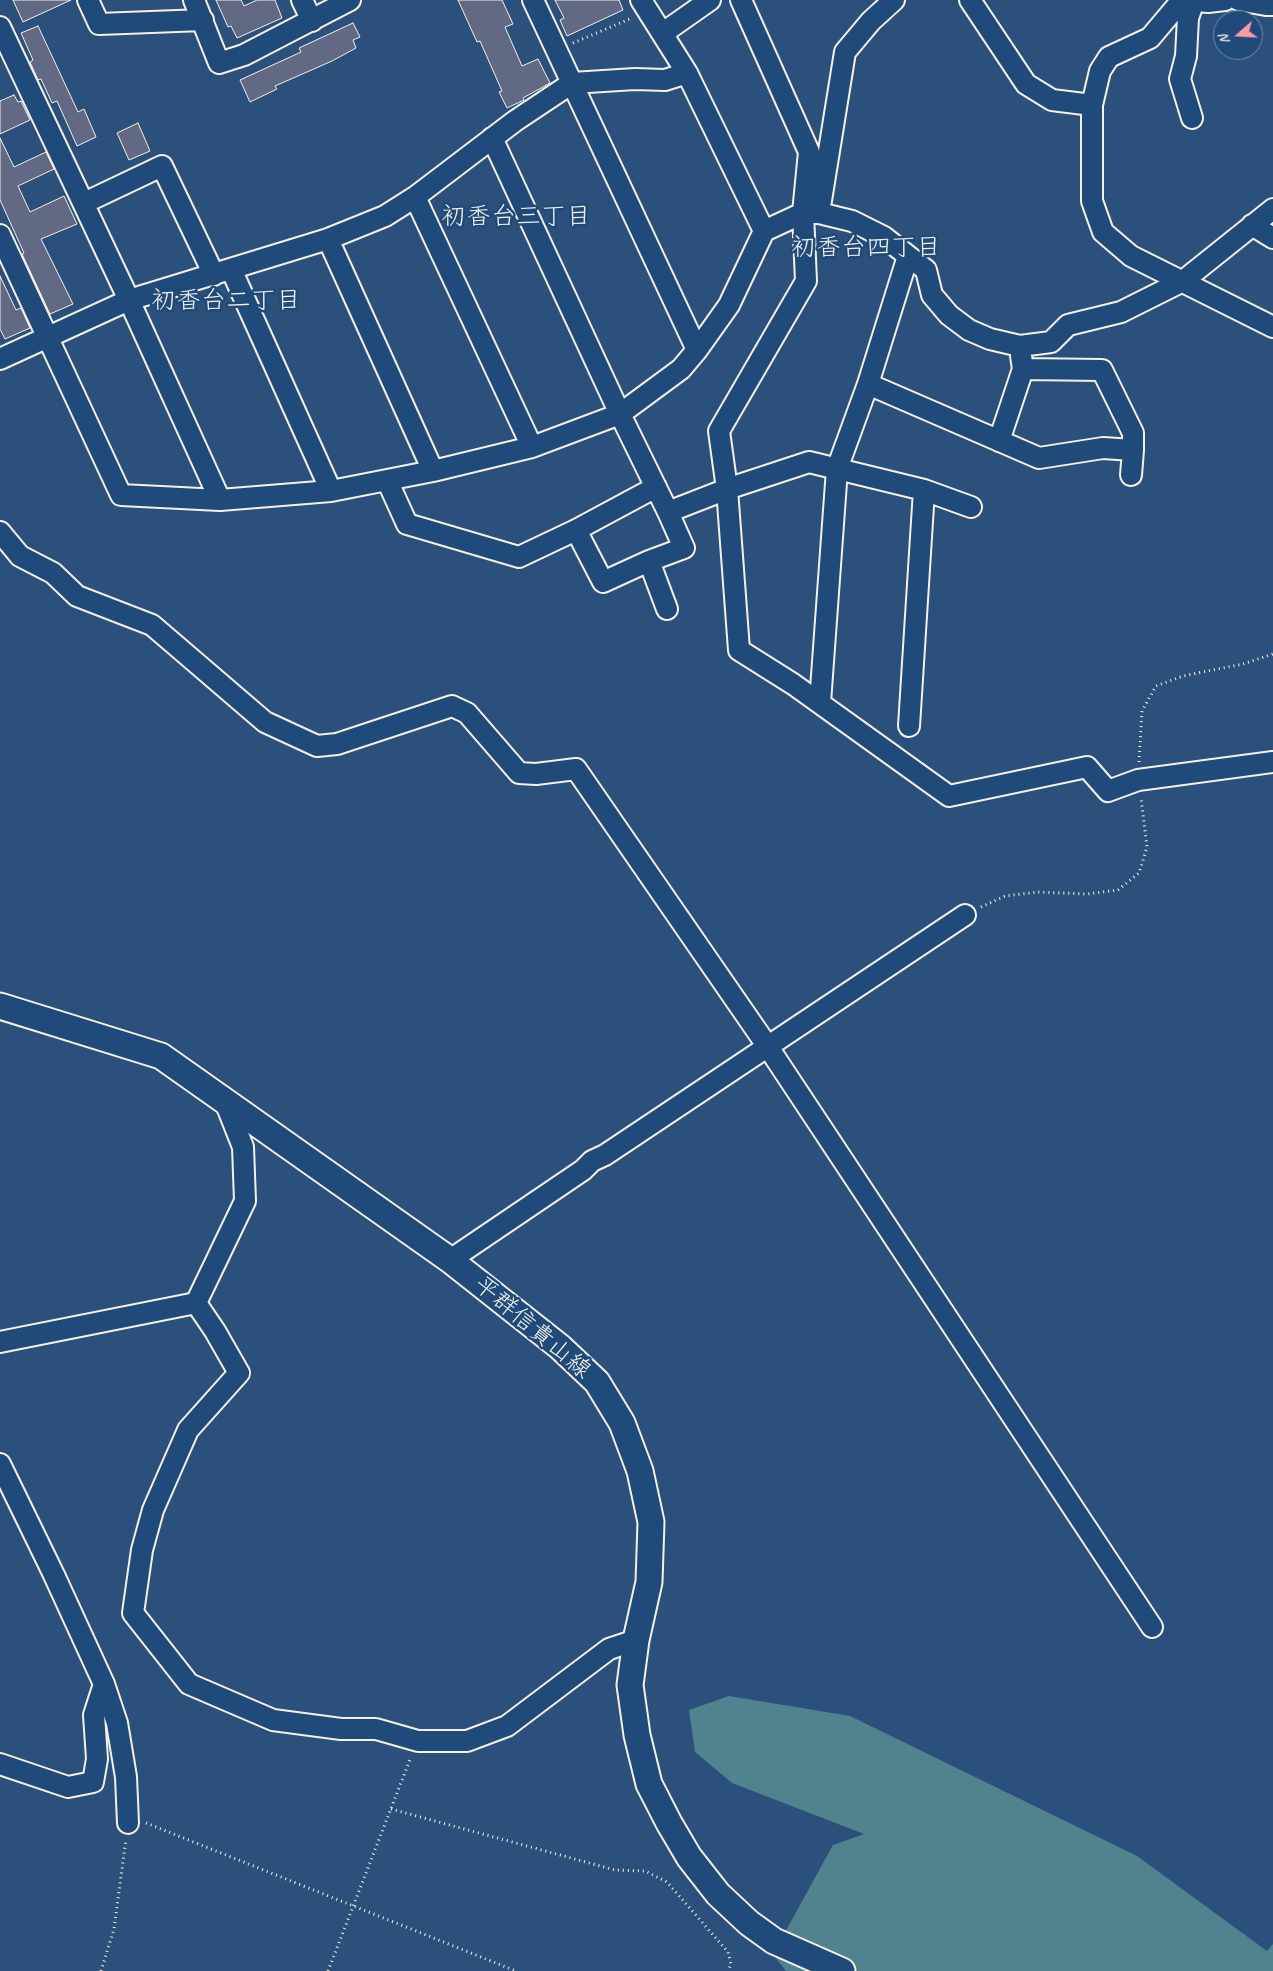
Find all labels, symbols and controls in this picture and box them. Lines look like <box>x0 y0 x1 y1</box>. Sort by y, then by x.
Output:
north arrow <box>1213 10 1263 60</box>
text: N <box>1215 33 1234 47</box>
district label: 初香台三丁目 <box>441 202 591 232</box>
district label: 初香台四丁目 <box>791 233 941 263</box>
district label: 初香台二丁目 <box>151 286 301 316</box>
street label: 平群信貴山線 <box>468 1271 596 1385</box>

